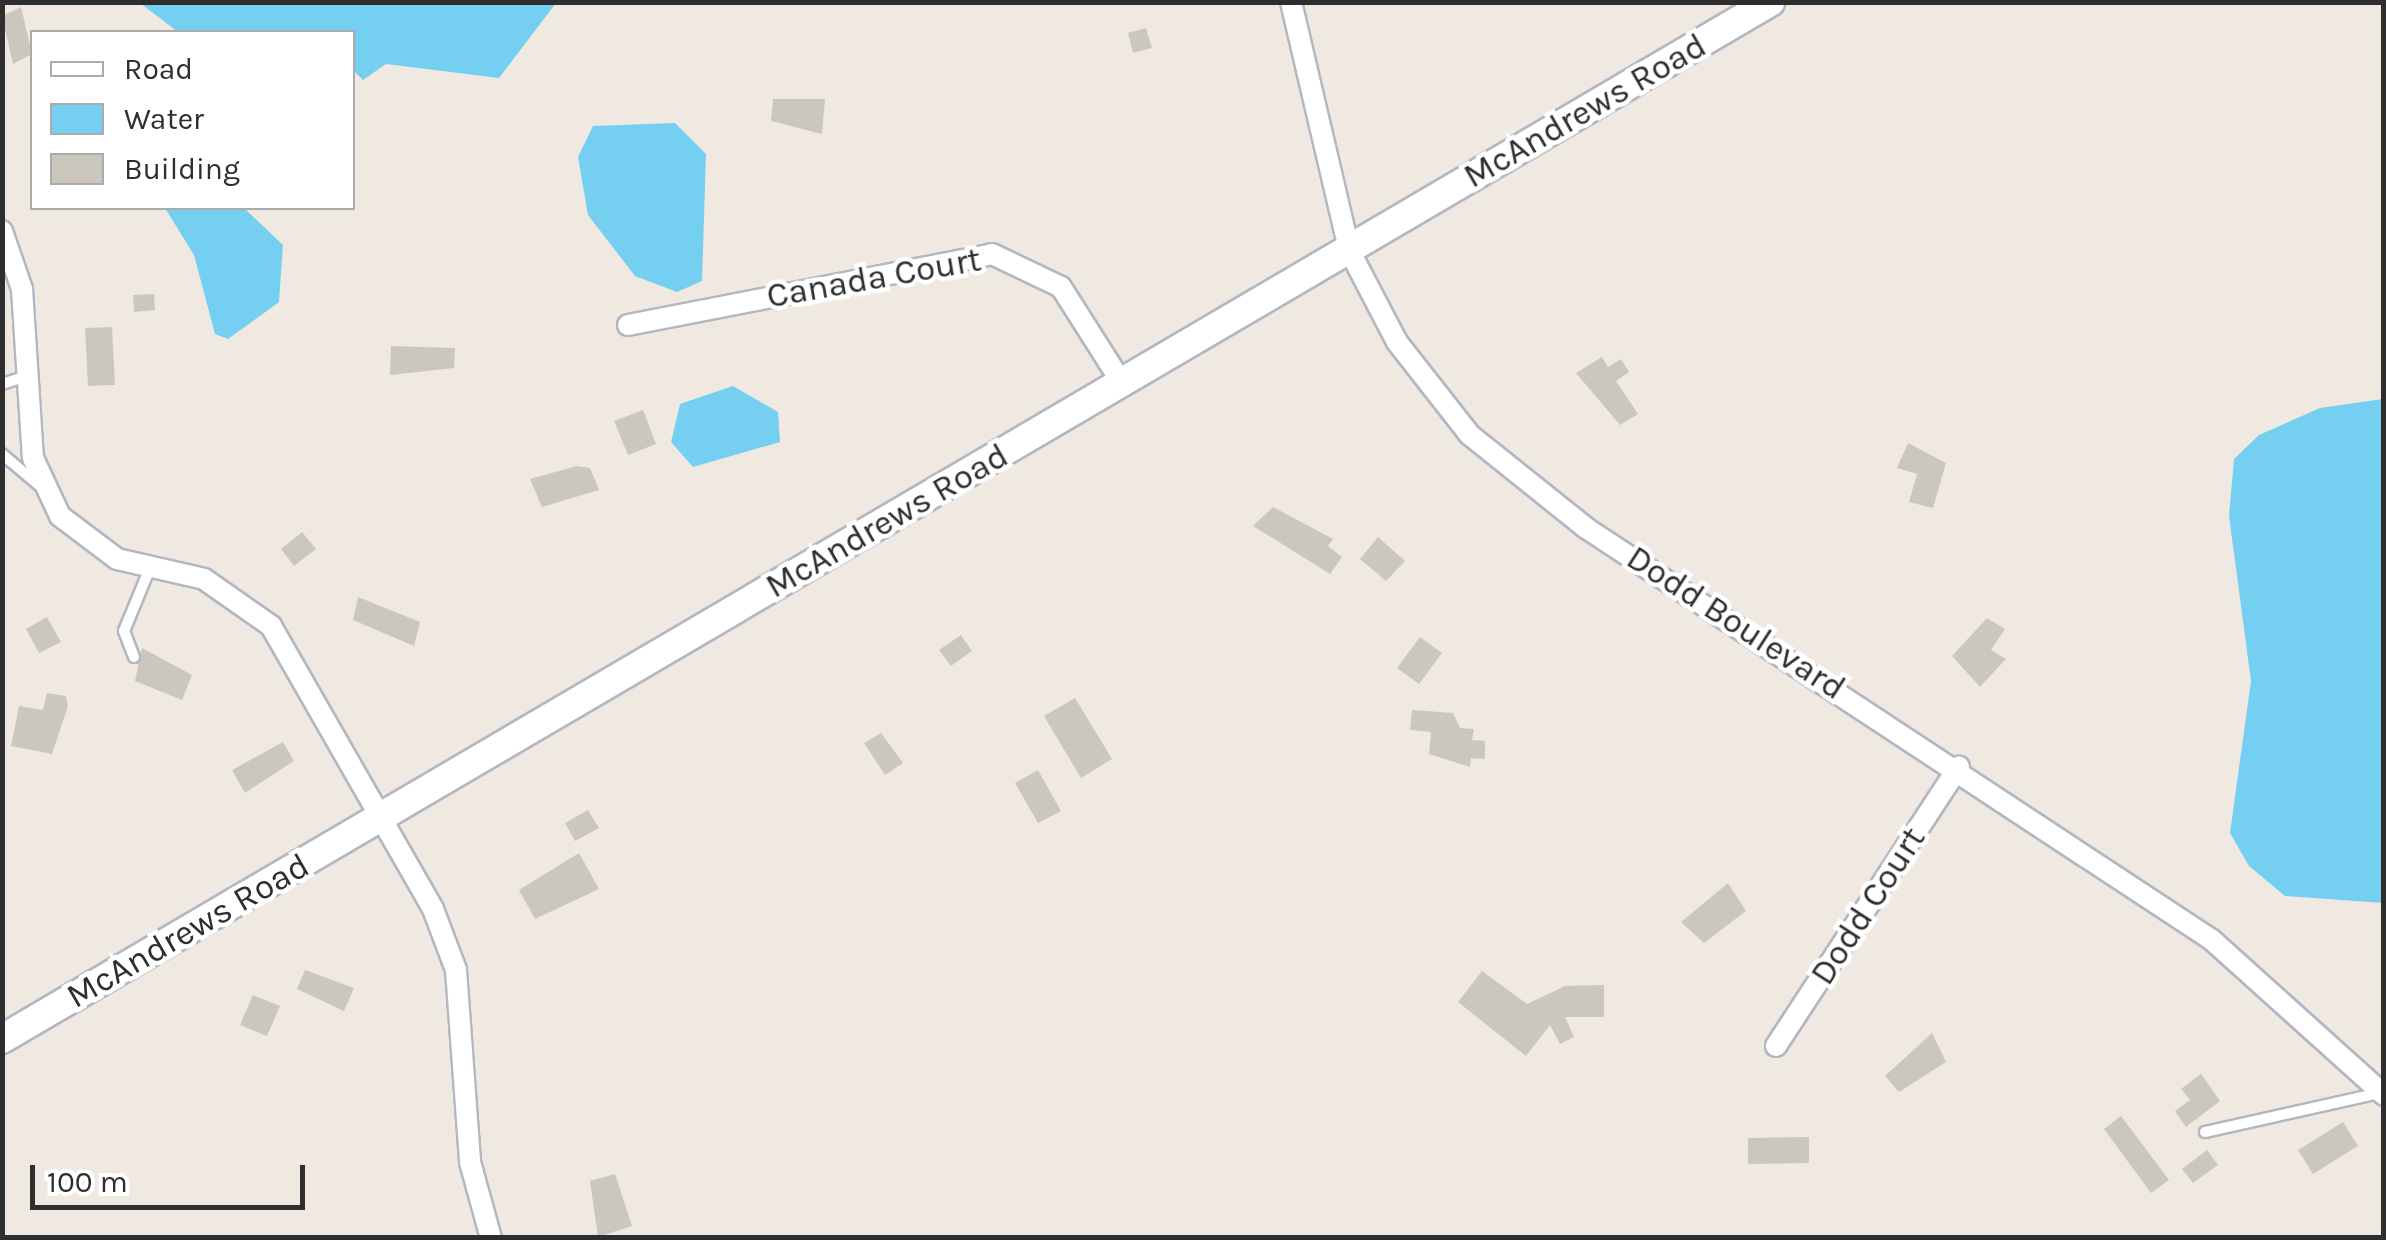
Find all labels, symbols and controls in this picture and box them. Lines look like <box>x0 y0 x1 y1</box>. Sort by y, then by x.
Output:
street label: McAndrews Road <box>1456 25 1714 197</box>
legend <box>30 30 355 210</box>
text: Road <box>124 51 193 87</box>
text: Water <box>124 101 204 137</box>
text: Building <box>124 151 240 187</box>
street label: Canada Court <box>763 238 985 318</box>
street label: McAndrews Road <box>758 435 1016 607</box>
street label: Dodd Boulevard <box>1619 537 1853 709</box>
street label: Dodd Court <box>1801 819 1935 993</box>
street label: McAndrews Road <box>59 845 317 1017</box>
scale bar <box>35 1145 310 1207</box>
text: 100 m <box>47 1164 128 1200</box>

